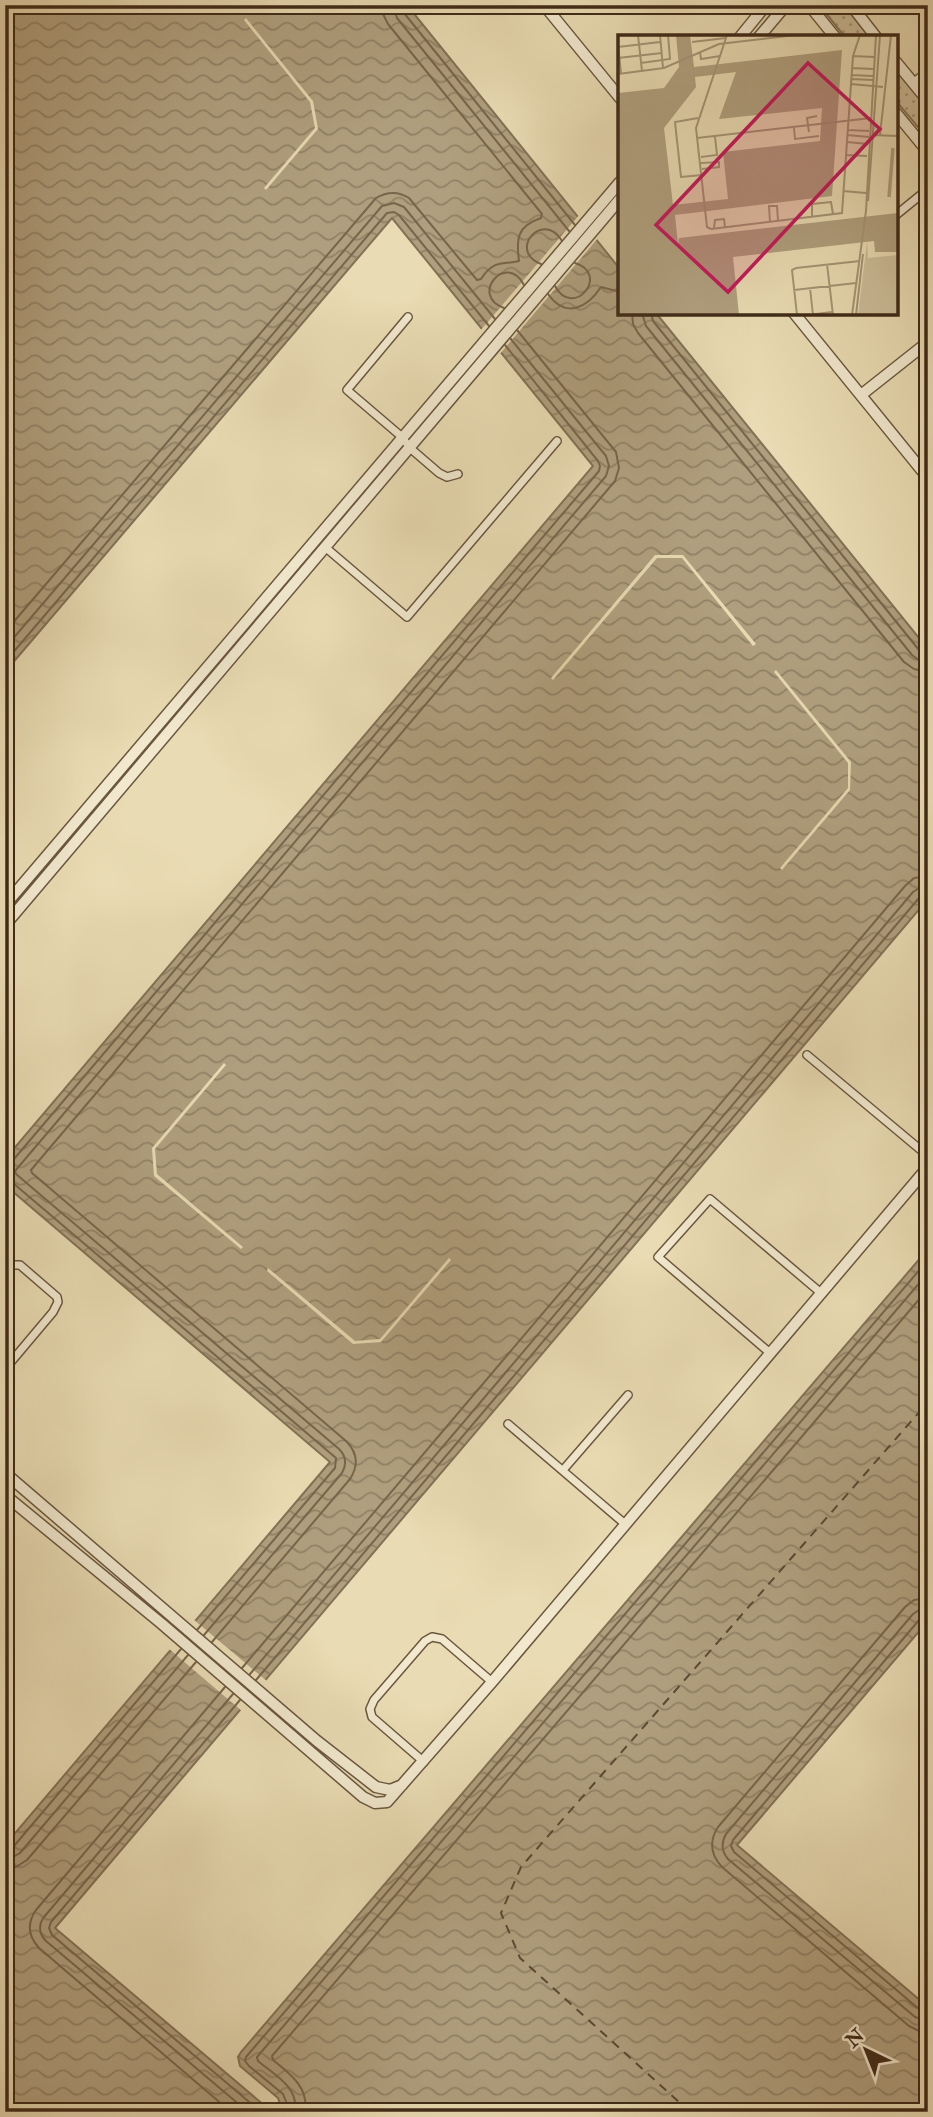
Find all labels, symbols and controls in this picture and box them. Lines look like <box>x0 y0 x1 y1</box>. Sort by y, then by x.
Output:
inset map <box>618 35 898 315</box>
north arrow <box>832 2016 902 2086</box>
text: N <box>840 2023 870 2054</box>

